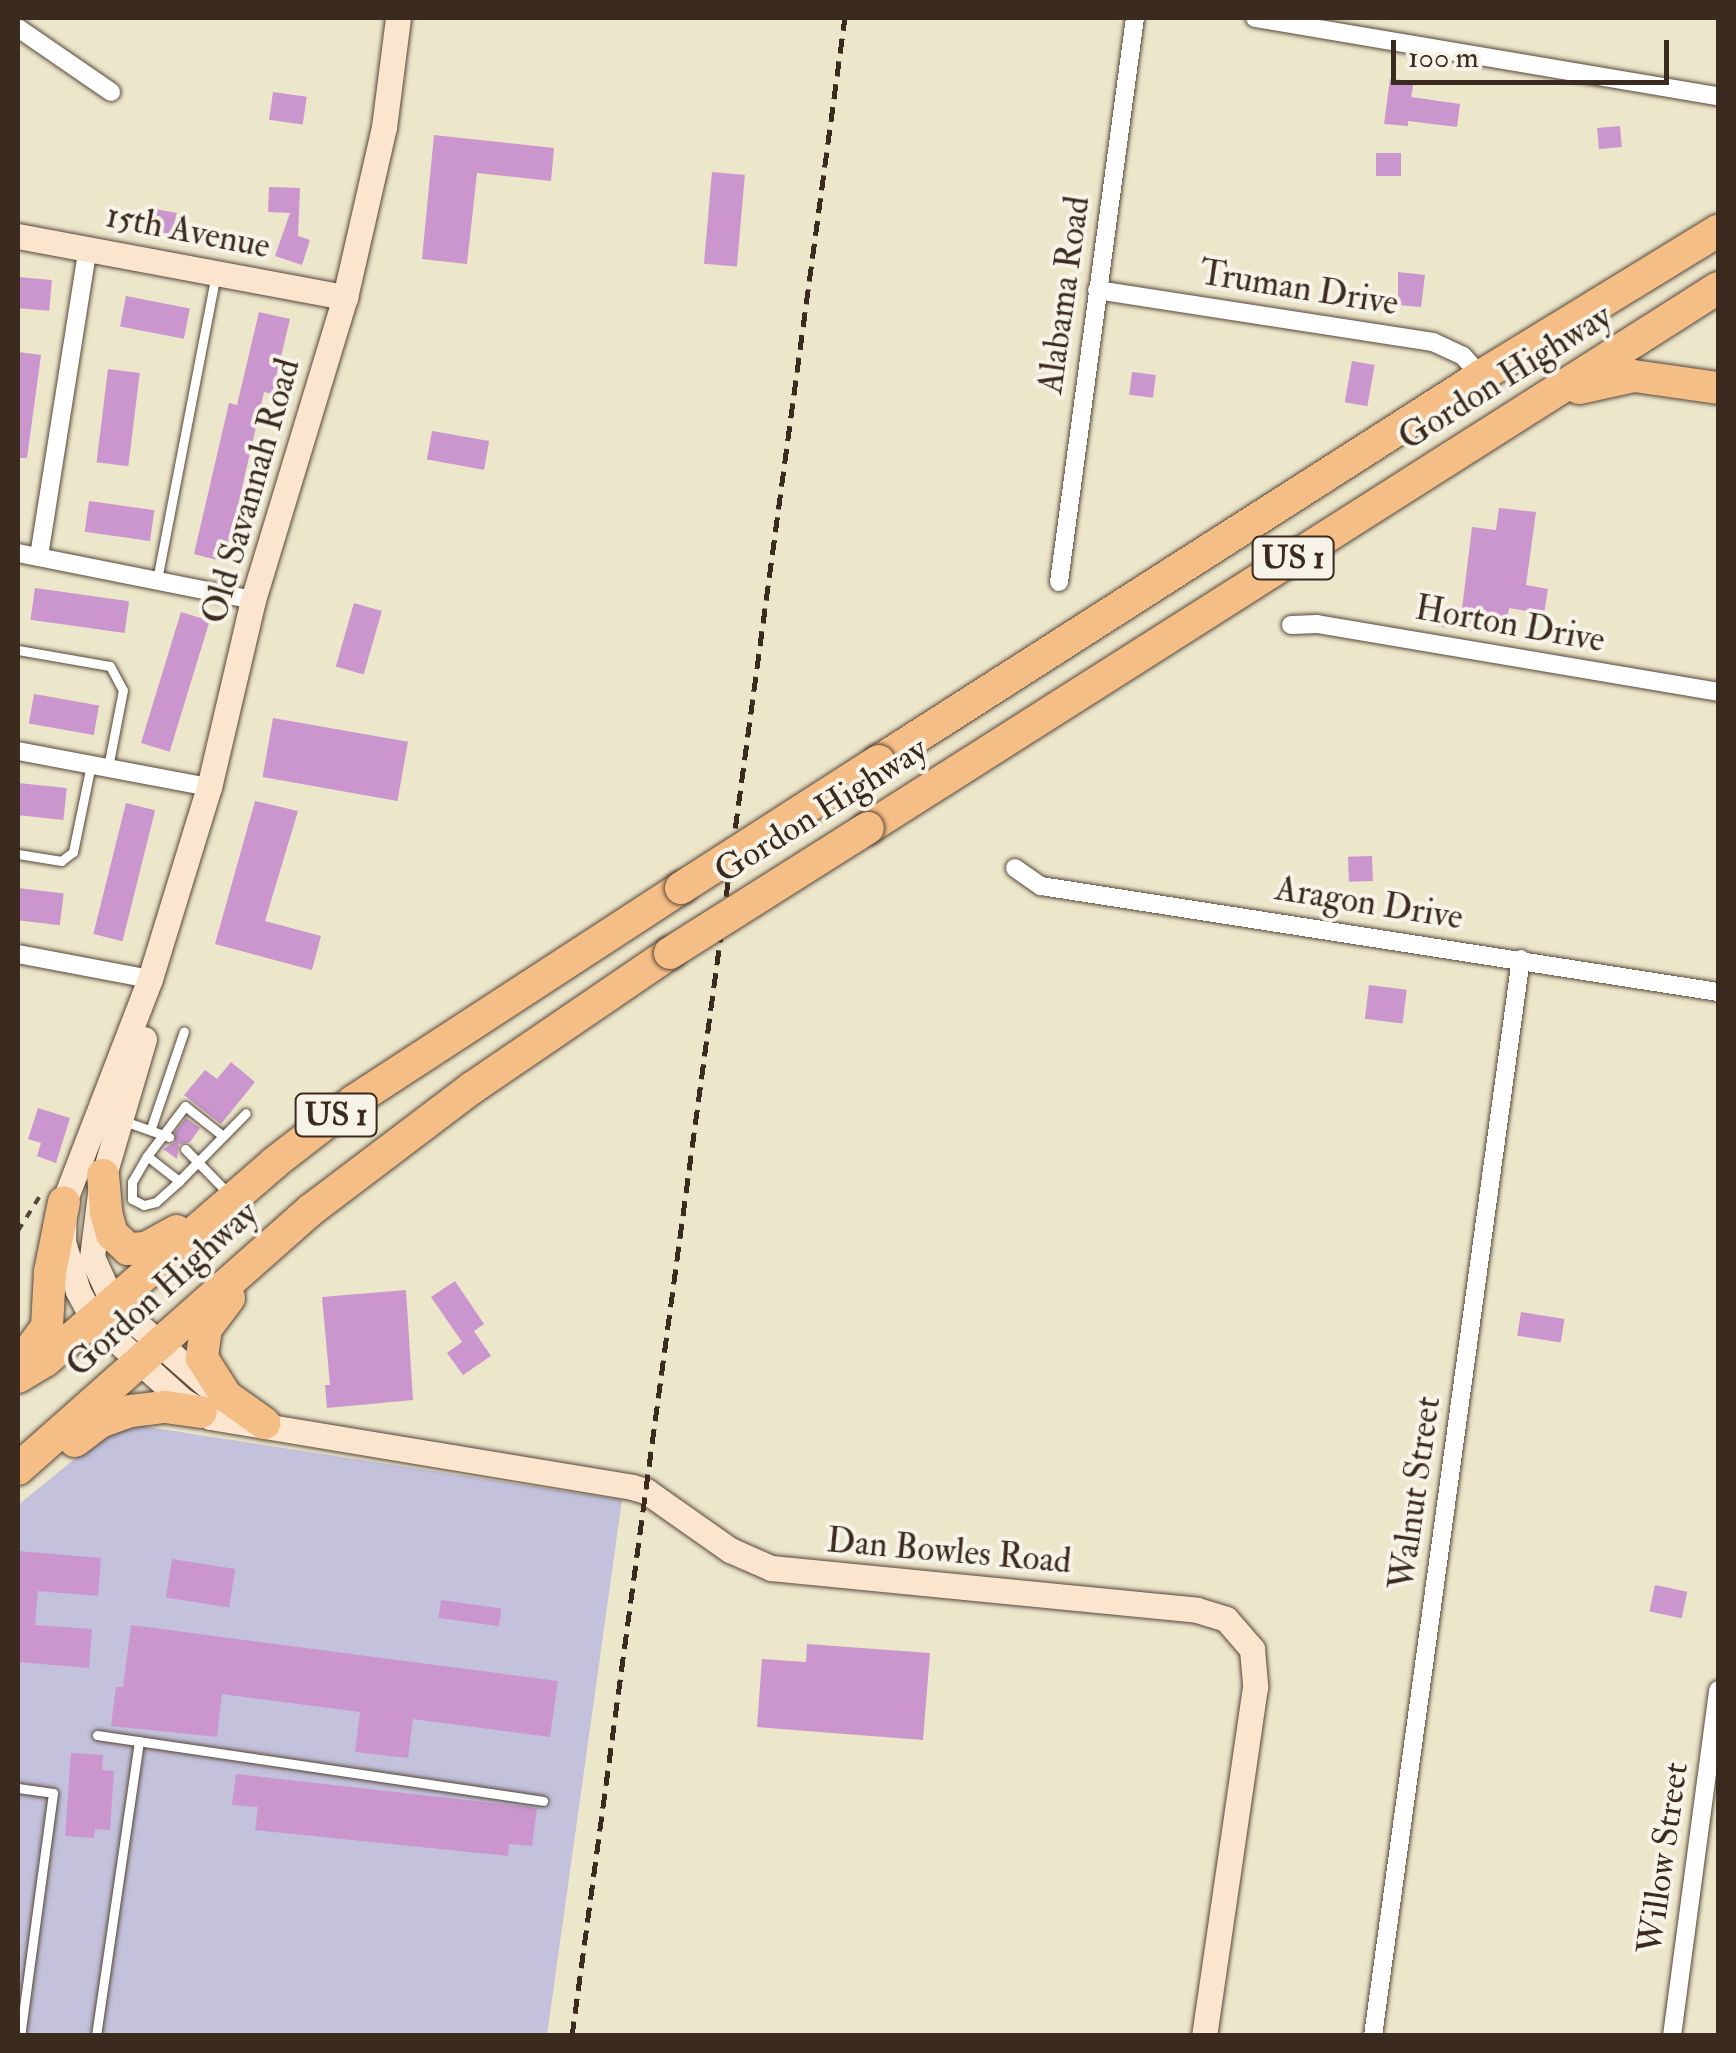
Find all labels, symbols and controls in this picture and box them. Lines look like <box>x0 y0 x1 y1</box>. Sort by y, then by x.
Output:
scale bar <box>1396 20 1674 82</box>
text: 100 m <box>1408 39 1479 76</box>
street label: Alabama Road <box>1029 193 1099 397</box>
street label: 15th Avenue <box>102 195 274 267</box>
street label: Truman Drive <box>1197 252 1401 324</box>
street label: Gordon Highway <box>1391 295 1619 459</box>
street label: Old Savannah Road <box>193 354 309 628</box>
road number: US 1 <box>1250 531 1336 585</box>
street label: Horton Drive <box>1412 587 1608 661</box>
street label: Gordon Highway <box>707 728 935 892</box>
street label: Aragon Drive <box>1272 867 1466 939</box>
road number: US 1 <box>294 1088 378 1142</box>
street label: Gordon Highway <box>58 1192 266 1386</box>
street label: Walnut Street <box>1381 1394 1449 1592</box>
street label: Dan Bowles Road <box>825 1519 1073 1583</box>
street label: Willow Street <box>1629 1760 1697 1956</box>

